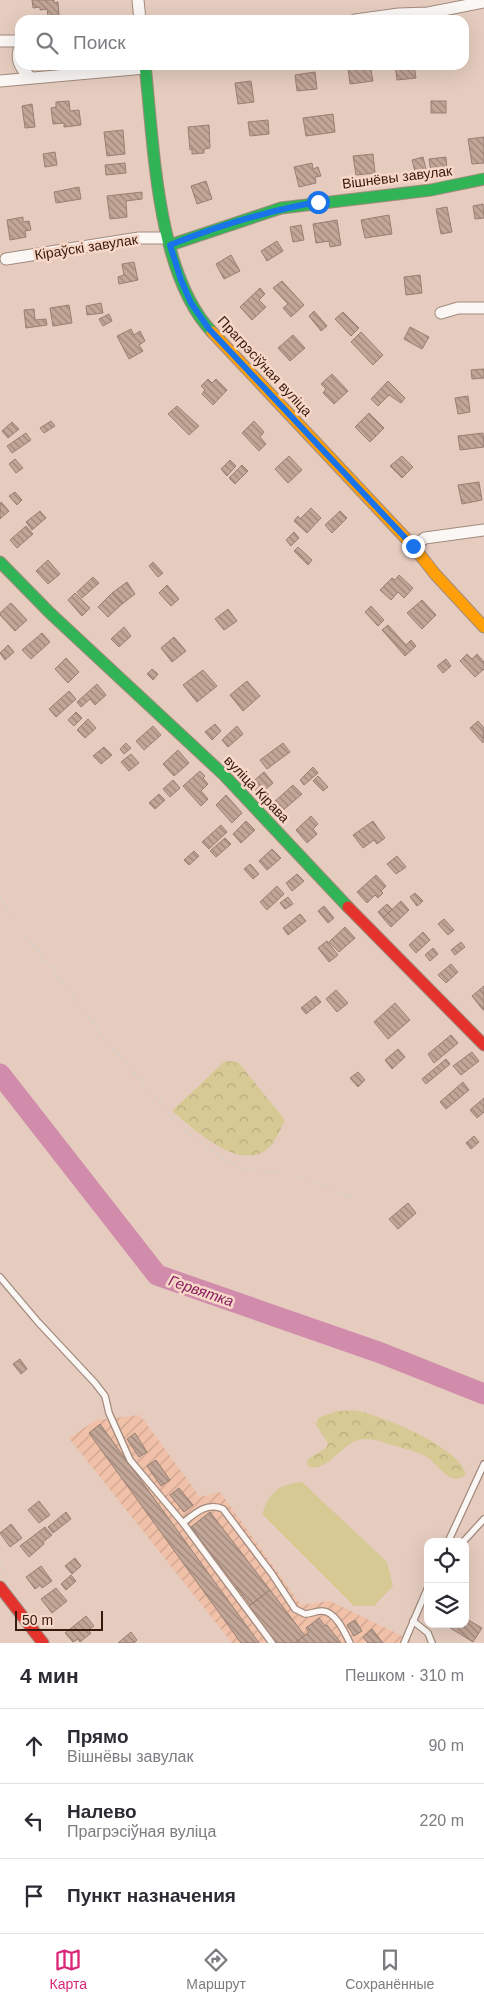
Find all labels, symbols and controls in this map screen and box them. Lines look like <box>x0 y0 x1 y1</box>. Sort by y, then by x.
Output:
search box <box>15 15 469 70</box>
icon: search <box>33 29 61 57</box>
text: Поиск <box>73 32 126 53</box>
street label: Вішнёвы завулак <box>341 162 454 192</box>
route start <box>307 191 330 214</box>
street label: Кіраўскі завулак <box>33 231 140 263</box>
street label: Прагрэсіўная вуліца <box>215 313 316 419</box>
route end <box>402 535 425 558</box>
street label: вуліца Кірава <box>221 752 293 826</box>
water label: Гервятка <box>166 1271 236 1310</box>
map controls <box>424 1538 469 1628</box>
button: locate <box>424 1538 469 1583</box>
button: layers <box>424 1583 469 1628</box>
scale bar <box>15 1608 102 1631</box>
text: 50 m <box>22 1612 53 1628</box>
text: 4 мин <box>20 1664 79 1687</box>
text: Пешком · 310 m <box>345 1667 464 1684</box>
text: Прямо <box>67 1726 129 1747</box>
icon: ahead <box>20 1732 48 1760</box>
text: 90 m <box>428 1737 464 1754</box>
text: Вішнёвы завулак <box>67 1748 194 1765</box>
text: Налево <box>67 1801 137 1822</box>
icon: left <box>20 1807 48 1835</box>
text: 220 m <box>420 1812 464 1829</box>
text: Прагрэсіўная вуліца <box>67 1823 216 1840</box>
icon: arrive <box>20 1882 48 1910</box>
text: Пункт назначения <box>67 1885 236 1906</box>
tab: Карта <box>50 1946 87 1992</box>
tab: Маршрут <box>186 1946 246 1992</box>
tab: Сохранённые <box>345 1946 434 1992</box>

